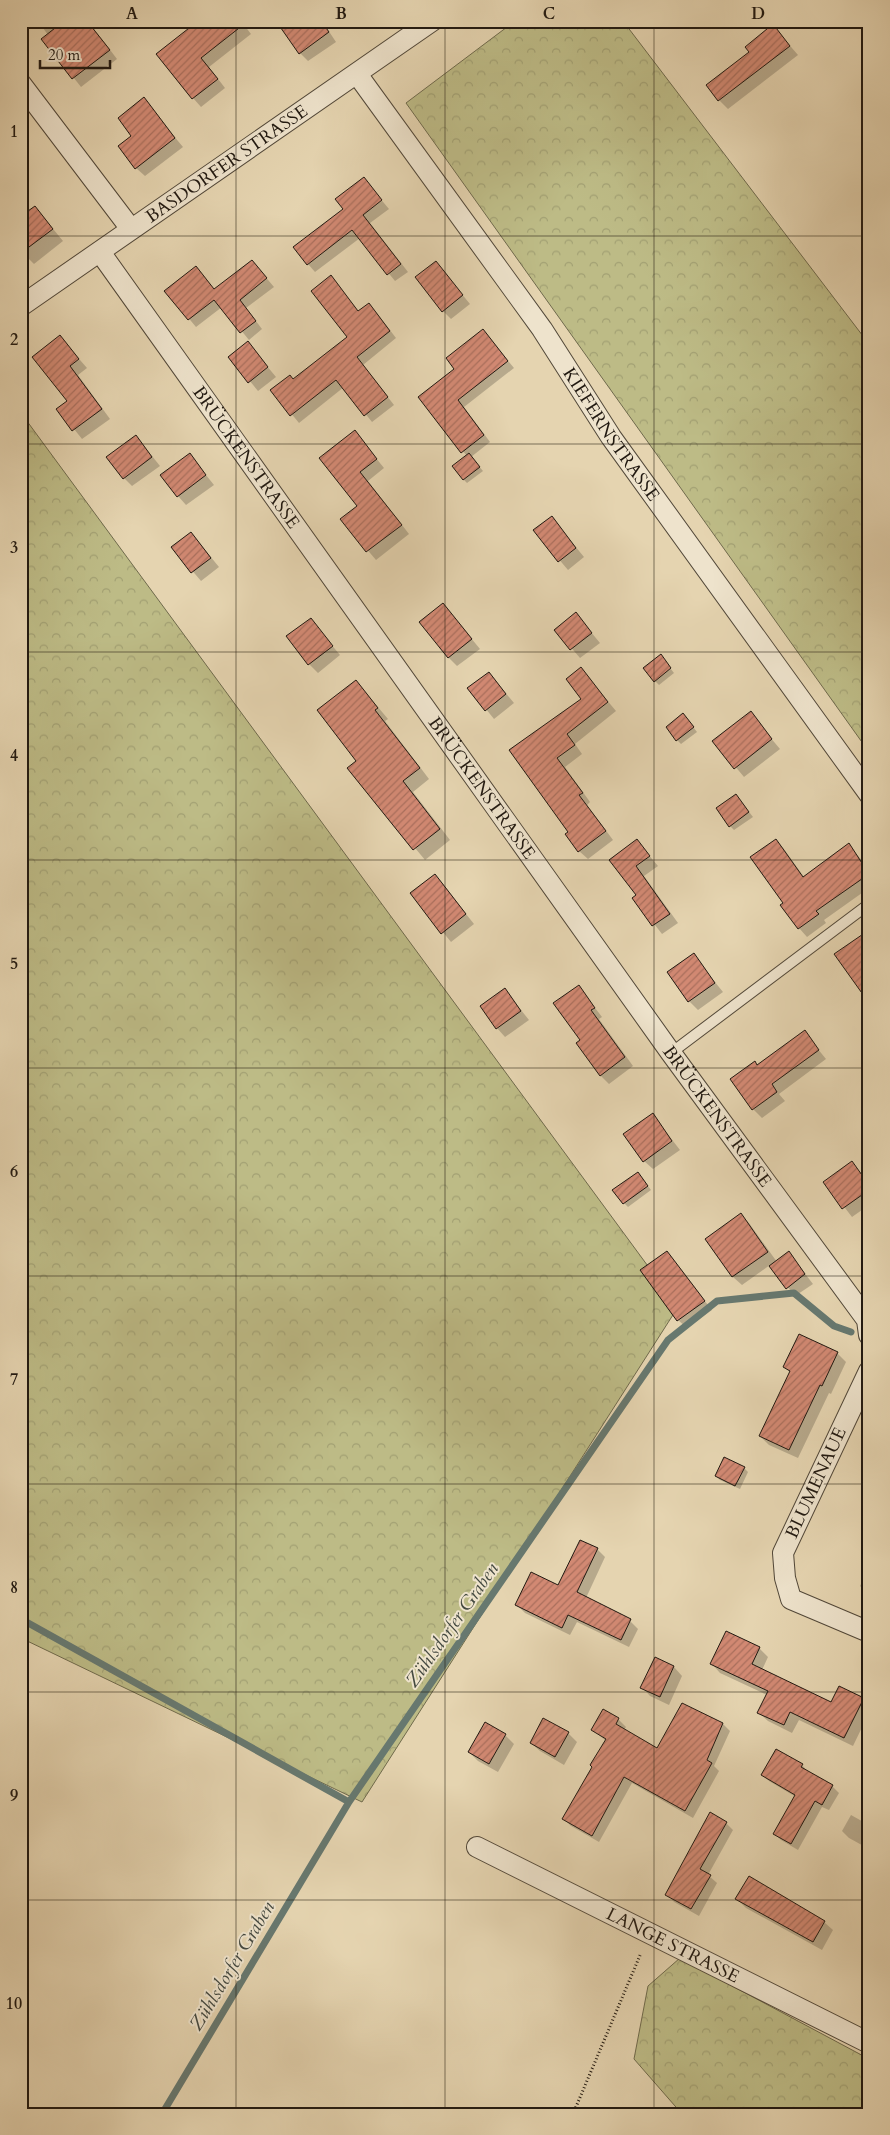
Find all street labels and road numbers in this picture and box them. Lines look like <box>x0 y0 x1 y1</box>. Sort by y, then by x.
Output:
street label: BASDORFER STRASSE <box>140 99 313 229</box>
street label: KIEFERNSTRASSE <box>557 362 666 506</box>
street label: BRÜCKENSTRASSE <box>187 381 306 534</box>
street label: BRÜCKENSTRASSE <box>422 711 541 864</box>
street label: BRÜCKENSTRASSE <box>657 1040 778 1192</box>
street label: BLUMENAUE <box>779 1423 853 1543</box>
street label: LANGE STRASSE <box>602 1901 744 1989</box>

